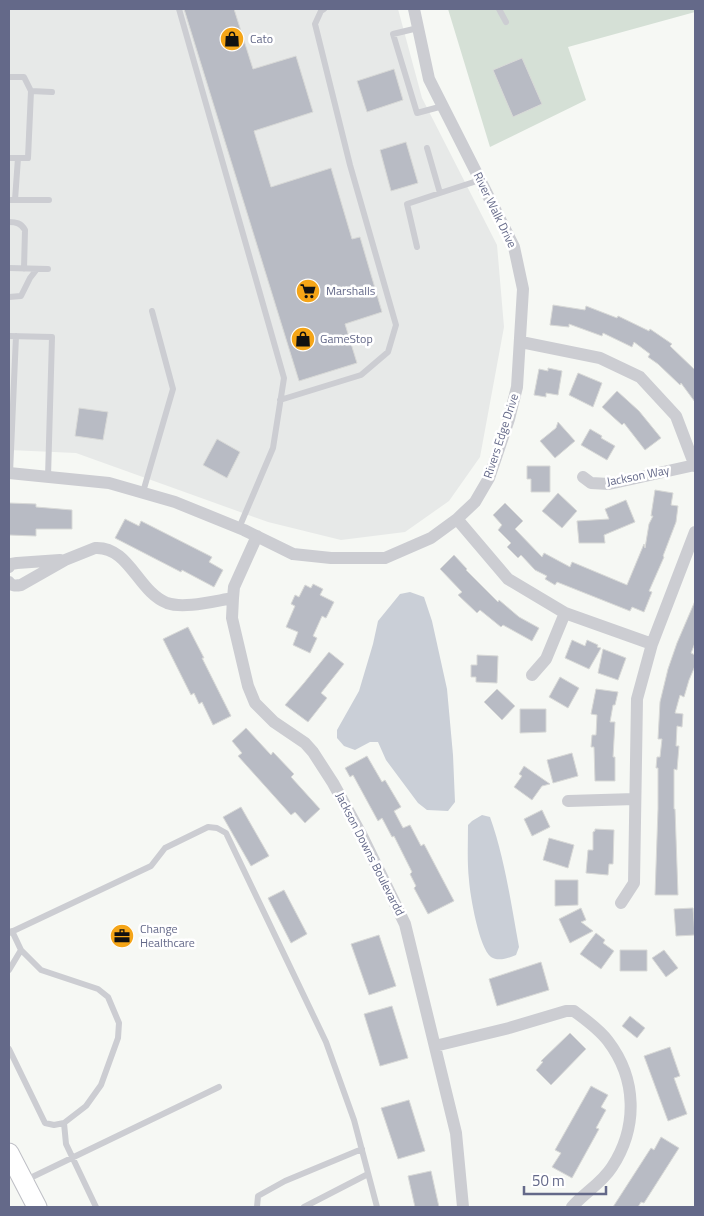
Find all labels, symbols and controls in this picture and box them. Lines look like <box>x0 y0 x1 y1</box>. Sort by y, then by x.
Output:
shop icon: Cato <box>219 26 245 52</box>
place label: Cato <box>250 29 273 48</box>
street label: River Walk Drive <box>469 169 522 251</box>
supermarket icon: Marshalls <box>295 278 321 304</box>
place label: Marshalls <box>326 281 376 300</box>
shop icon: GameStop <box>290 326 316 352</box>
place label: GameStop <box>320 329 373 348</box>
street label: Rivers Edge Drive <box>478 391 523 481</box>
street label: Jackson Way <box>605 460 671 491</box>
street label: Jackson Downs Boulevardd <box>331 789 410 919</box>
place label: Change Healthcare <box>140 919 195 952</box>
office icon: Change Healthcare <box>109 923 135 949</box>
scale bar <box>524 1164 606 1196</box>
text: 50 m <box>532 1169 565 1192</box>

